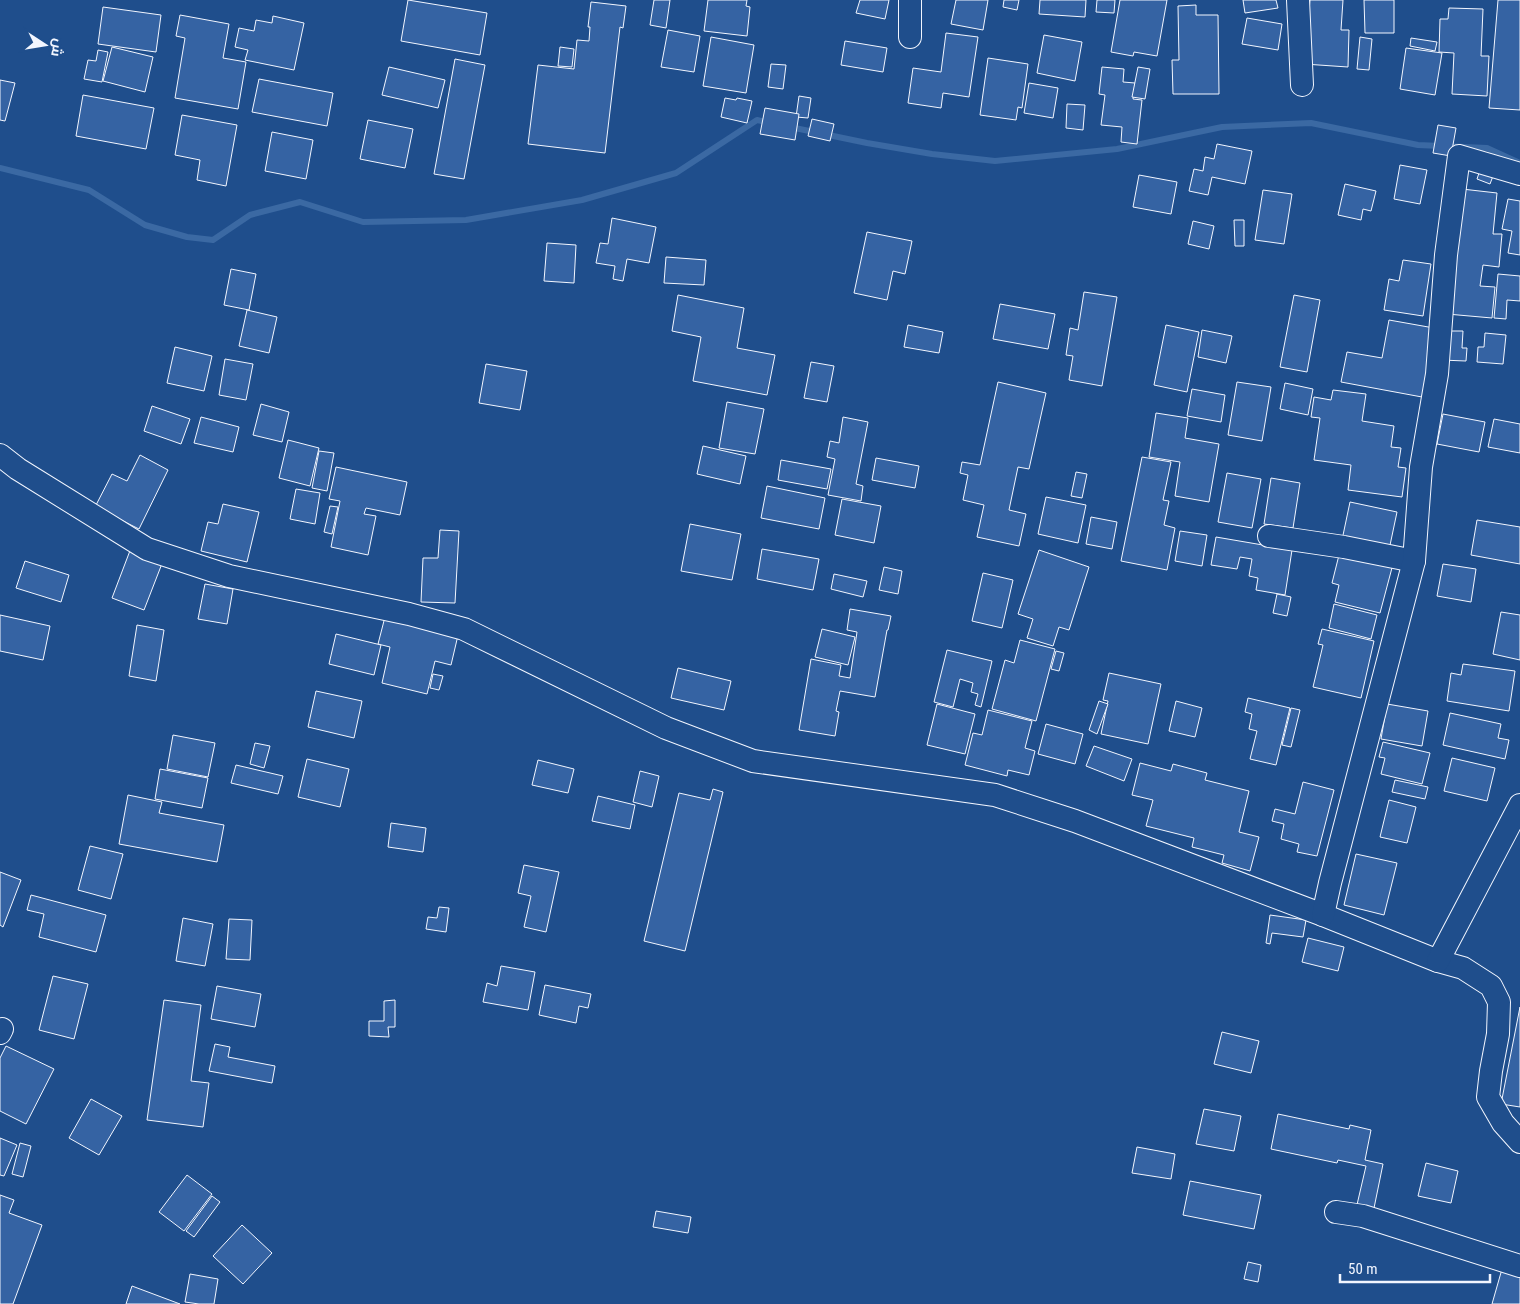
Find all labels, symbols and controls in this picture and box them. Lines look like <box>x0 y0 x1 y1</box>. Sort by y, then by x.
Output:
north arrow <box>20 20 70 70</box>
text: ش <box>47 37 67 58</box>
scale bar <box>1340 1252 1490 1284</box>
text: 50 m <box>1348 1260 1378 1278</box>

